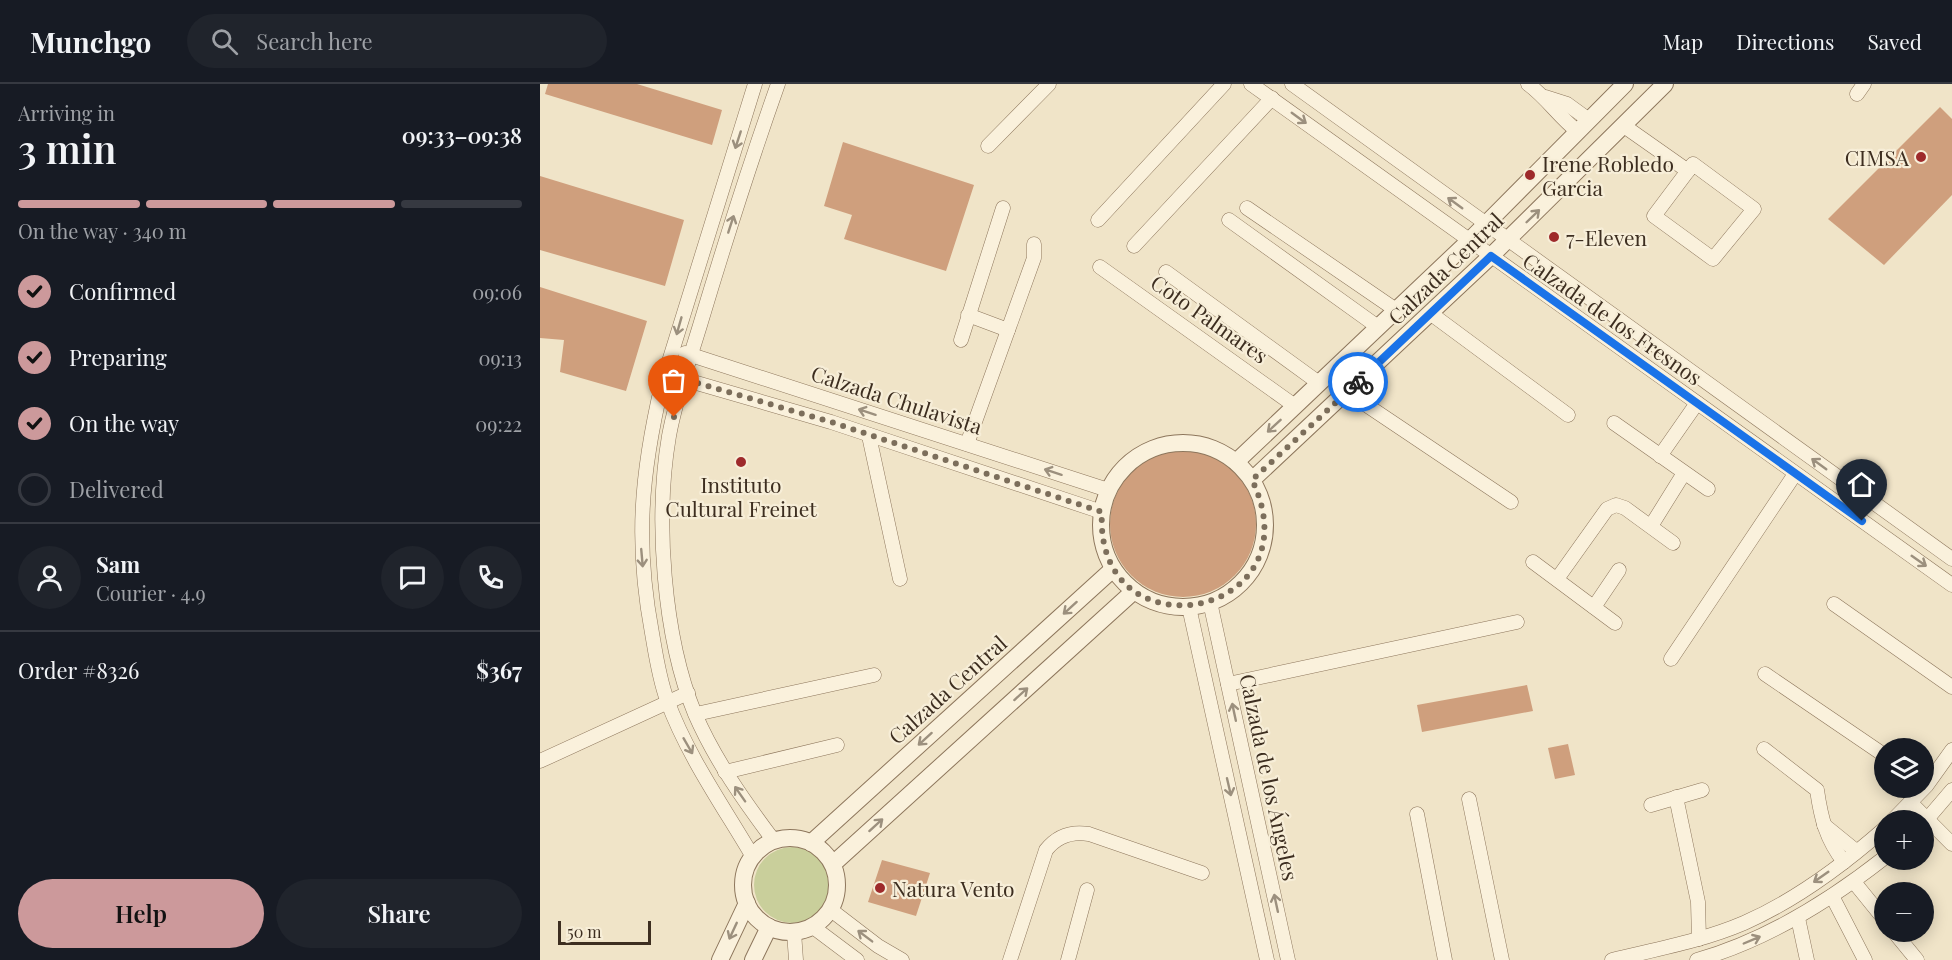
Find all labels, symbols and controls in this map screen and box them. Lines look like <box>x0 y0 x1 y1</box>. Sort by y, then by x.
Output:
search box <box>187 14 607 68</box>
text: Munchgo <box>30 23 151 60</box>
icon: search <box>208 25 241 58</box>
text: Search here <box>256 26 373 56</box>
text: Map <box>1662 27 1703 55</box>
text: Directions <box>1736 27 1834 55</box>
text: Saved <box>1867 27 1922 55</box>
text: Arriving in <box>18 99 115 126</box>
one-way arrow <box>1290 112 1306 124</box>
text: 09:33–09:38 <box>402 120 522 150</box>
text: 3 min <box>18 122 116 174</box>
one-way arrow <box>731 130 742 149</box>
place label: CIMSA <box>1845 143 1910 171</box>
place label: Irene Robledo Garcia <box>1542 149 1674 201</box>
marker: CIMSA <box>1914 150 1928 164</box>
marker: Irene Robledo Garcia <box>1523 168 1537 182</box>
one-way arrow <box>1448 197 1464 210</box>
street label: Calzada Central <box>1381 206 1509 330</box>
one-way arrow <box>1525 208 1540 223</box>
one-way arrow <box>727 215 738 234</box>
text: On the way · 340 m <box>18 217 186 244</box>
place label: 7-Eleven <box>1566 223 1648 251</box>
marker: 7-Eleven <box>1547 230 1561 244</box>
street label: Calzada de los Fresnos <box>1518 246 1708 390</box>
street label: Coto Palmares <box>1146 267 1274 369</box>
icon: check <box>18 275 51 308</box>
text: Confirmed <box>69 276 176 306</box>
text: 09:06 <box>472 278 522 305</box>
one-way arrow <box>673 316 684 335</box>
icon: check <box>18 341 51 374</box>
text: Preparing <box>69 342 167 372</box>
text: 09:13 <box>478 344 522 371</box>
courier <box>1328 352 1388 412</box>
pin <box>648 355 699 417</box>
street label: Calzada Chulavista <box>808 358 987 440</box>
icon: bag <box>657 364 690 397</box>
icon: bike <box>1342 366 1375 399</box>
one-way arrow <box>858 405 877 416</box>
icon: check <box>18 407 51 440</box>
text: On the way <box>69 408 179 438</box>
text: 09:22 <box>475 410 522 437</box>
one-way arrow <box>1267 418 1282 433</box>
marker: Instituto Cultural Freinet <box>734 455 748 469</box>
one-way arrow <box>1811 458 1827 470</box>
pin <box>1836 459 1887 521</box>
one-way arrow <box>1044 466 1063 477</box>
icon: home <box>1845 468 1878 501</box>
place label: Instituto Cultural Freinet <box>665 470 817 522</box>
text: Delivered <box>69 474 164 504</box>
button: person <box>18 546 81 609</box>
button: chat <box>381 546 444 609</box>
button: phone <box>459 546 522 609</box>
one-way arrow <box>637 548 648 568</box>
text: Sam <box>96 549 140 579</box>
one-way arrow <box>1910 555 1926 568</box>
text: Courier · 4.9 <box>96 579 206 606</box>
one-way arrow <box>1063 601 1078 615</box>
street label: Calzada Central <box>882 628 1012 750</box>
text: Order #8326 <box>18 655 139 685</box>
text: $367 <box>476 655 522 685</box>
street label: Calzada de los Ángeles <box>1234 671 1306 883</box>
one-way arrow <box>1013 687 1028 701</box>
one-way arrow <box>1228 703 1239 723</box>
one-way arrow <box>918 732 933 746</box>
one-way arrow <box>683 737 695 754</box>
map controls <box>1874 738 1934 942</box>
button: layers <box>1874 738 1934 798</box>
one-way arrow <box>1224 777 1235 796</box>
one-way arrow <box>734 786 746 802</box>
button: + <box>1874 810 1934 870</box>
one-way arrow <box>869 818 884 832</box>
one-way arrow <box>1813 871 1829 883</box>
place label: Natura Vento <box>892 874 1015 902</box>
button: Help <box>18 879 264 948</box>
button: Share <box>276 879 522 948</box>
marker: Natura Vento <box>873 881 887 895</box>
button: − <box>1874 882 1934 942</box>
one-way arrow <box>1270 894 1281 913</box>
scale bar <box>558 918 651 946</box>
text: 50 m <box>567 921 601 942</box>
one-way arrow <box>727 922 739 940</box>
one-way arrow <box>858 930 874 943</box>
one-way arrow <box>1743 934 1761 945</box>

